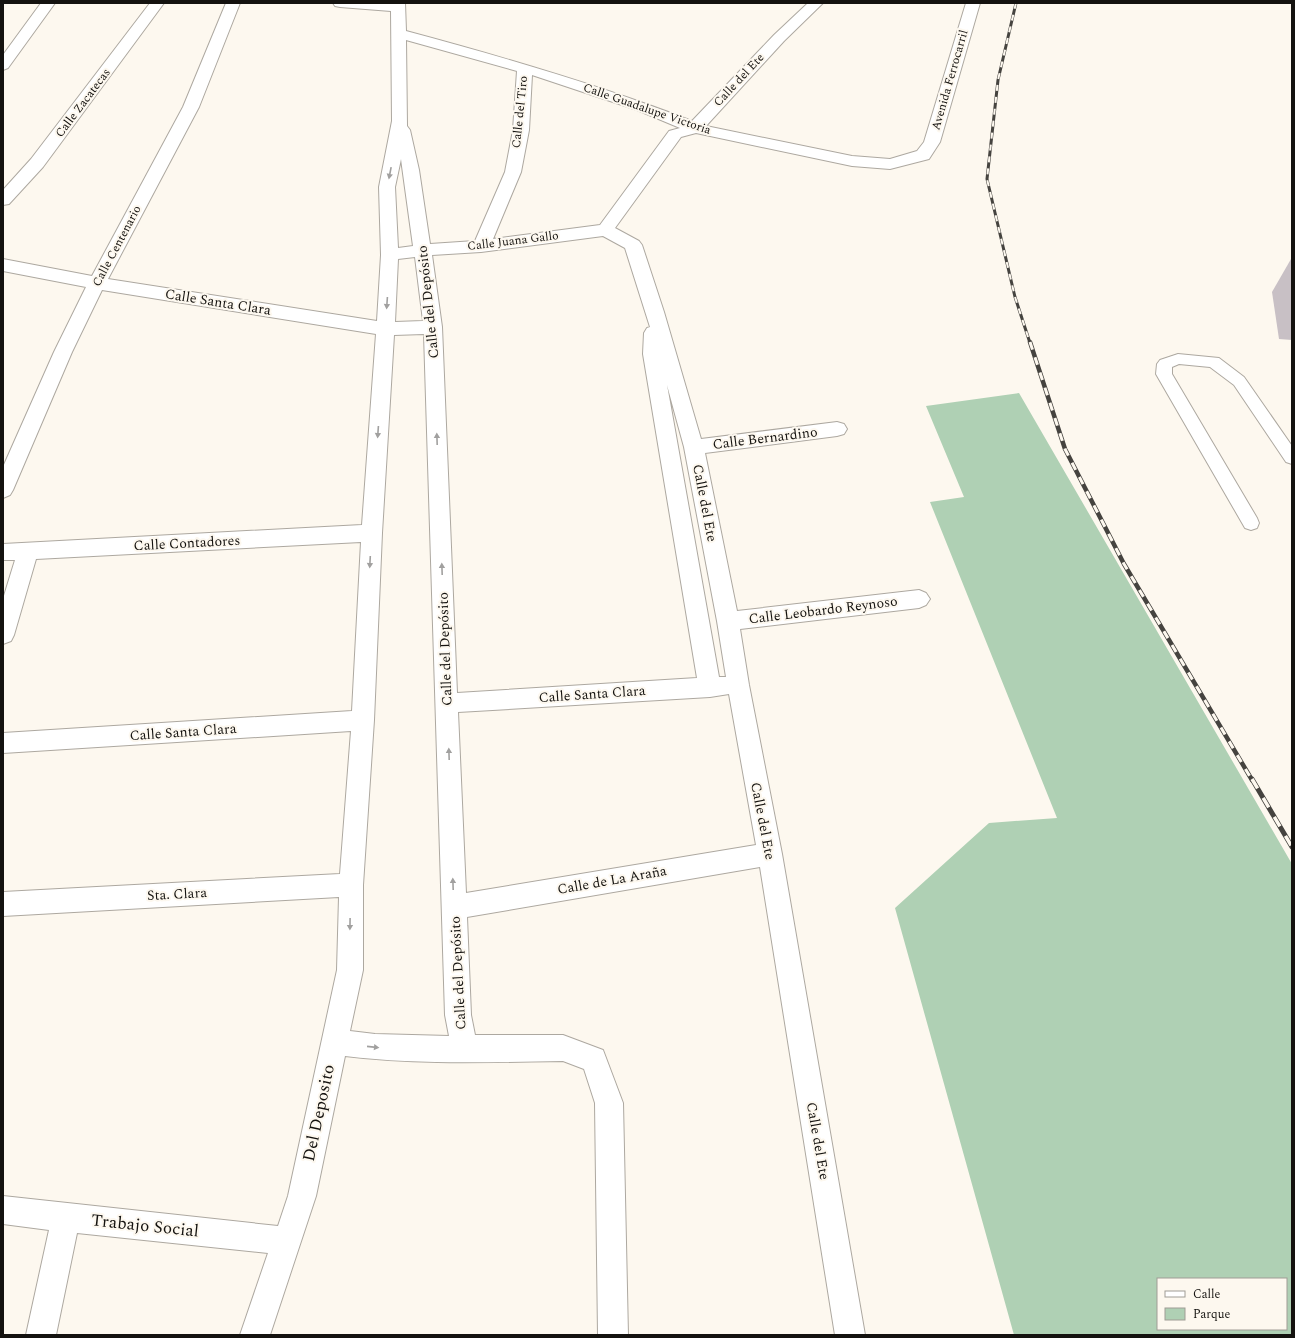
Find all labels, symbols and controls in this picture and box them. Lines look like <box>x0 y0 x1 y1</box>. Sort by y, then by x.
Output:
street label: Avenida Ferrocarril <box>927 28 973 132</box>
street label: Calle del Ete <box>709 49 769 111</box>
street label: Calle Zacatecas <box>51 64 115 142</box>
street label: Calle del Tiro <box>507 75 533 149</box>
street label: Calle Guadalupe Victoria <box>580 78 714 140</box>
one-way arrow <box>386 167 392 179</box>
street label: Calle Centenario <box>88 202 146 290</box>
street label: Calle Juana Gallo <box>466 226 560 256</box>
street label: Calle del Depósito <box>412 244 444 360</box>
street label: Calle Santa Clara <box>163 283 273 321</box>
one-way arrow <box>383 297 390 309</box>
street label: Calle Bernardino <box>711 421 819 455</box>
one-way arrow <box>375 426 382 438</box>
one-way arrow <box>434 433 441 445</box>
street label: Calle del Ete <box>687 462 723 544</box>
street label: Calle Contadores <box>133 530 241 556</box>
one-way arrow <box>367 556 374 568</box>
one-way arrow <box>439 562 445 575</box>
street label: Calle Leobardo Reynoso <box>747 590 899 630</box>
street label: Calle del Depósito <box>433 592 457 706</box>
street label: Calle Santa Clara <box>538 680 646 708</box>
street label: Calle Santa Clara <box>129 718 237 746</box>
one-way arrow <box>445 748 452 760</box>
street label: Calle del Ete <box>745 780 781 862</box>
street label: Calle de La Araña <box>556 860 668 900</box>
one-way arrow <box>450 878 457 890</box>
street label: Sta. Clara <box>146 882 208 906</box>
street label: Calle del Depósito <box>445 916 471 1030</box>
one-way arrow <box>347 918 353 931</box>
one-way arrow <box>367 1044 379 1050</box>
street label: Del Deposito <box>296 1062 342 1164</box>
street label: Calle del Ete <box>801 1101 835 1182</box>
street label: Trabajo Social <box>90 1207 200 1245</box>
legend <box>1157 1278 1287 1330</box>
text: Calle <box>1193 1285 1221 1304</box>
text: Parque <box>1193 1305 1230 1324</box>

